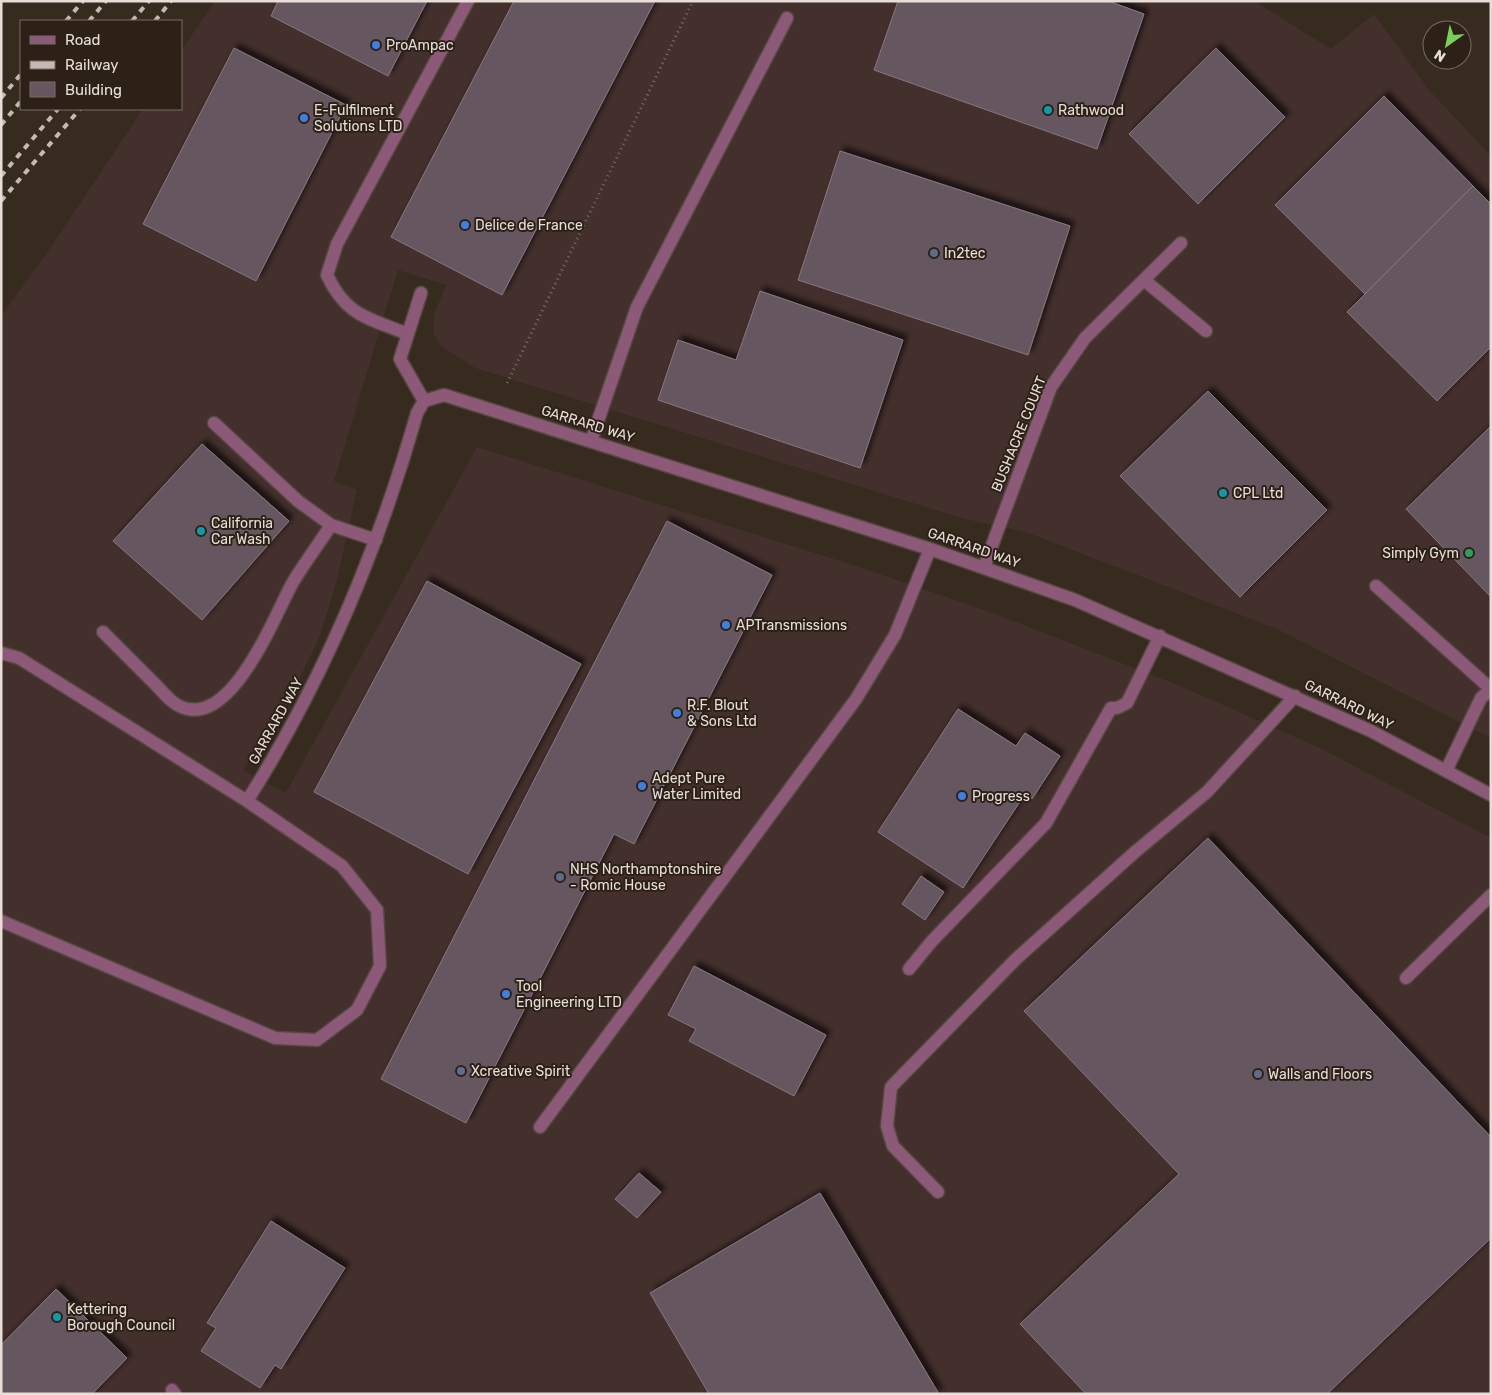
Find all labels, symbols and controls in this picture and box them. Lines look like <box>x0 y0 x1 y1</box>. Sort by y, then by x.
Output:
legend <box>20 20 182 110</box>
north arrow <box>1422 20 1472 70</box>
text: Road <box>65 31 101 49</box>
place label: ProAmpac <box>386 37 454 54</box>
marker: ProAmpac <box>370 39 382 51</box>
text: N <box>1431 46 1449 65</box>
text: Railway <box>65 56 119 74</box>
text: Building <box>65 81 122 99</box>
place label: E-Fulfilment Solutions LTD <box>314 102 403 135</box>
place label: Rathwood <box>1058 102 1124 119</box>
marker: Rathwood <box>1042 104 1054 116</box>
marker: E-Fulfilment Solutions LTD <box>298 112 310 124</box>
place label: Delice de France <box>475 217 583 234</box>
marker: Delice de France <box>459 219 471 231</box>
place label: In2tec <box>944 245 986 262</box>
marker: In2tec <box>928 247 940 259</box>
street label: BUSHACRE COURT <box>988 374 1050 494</box>
street label: GARRARD WAY <box>539 402 637 446</box>
place label: CPL Ltd <box>1233 485 1283 502</box>
marker: CPL Ltd <box>1217 487 1229 499</box>
place label: California Car Wash <box>211 515 273 548</box>
street label: GARRARD WAY <box>926 524 1022 572</box>
marker: California Car Wash <box>195 525 207 537</box>
place label: Simply Gym <box>1382 545 1459 562</box>
marker: Simply Gym <box>1463 547 1475 559</box>
place label: APTransmissions <box>736 617 847 634</box>
marker: APTransmissions <box>720 619 732 631</box>
street label: GARRARD WAY <box>245 675 307 767</box>
street label: GARRARD WAY <box>1302 676 1396 734</box>
place label: R.F. Blout & Sons Ltd <box>687 697 757 730</box>
marker: R.F. Blout & Sons Ltd <box>671 707 683 719</box>
place label: Adept Pure Water Limited <box>652 770 741 803</box>
marker: Adept Pure Water Limited <box>636 780 648 792</box>
place label: Progress <box>972 788 1030 805</box>
marker: Progress <box>956 790 968 802</box>
place label: NHS Northamptonshire - Romic House <box>570 861 722 894</box>
marker: NHS Northamptonshire - Romic House <box>554 871 566 883</box>
place label: Tool Engineering LTD <box>516 978 622 1011</box>
marker: Tool Engineering LTD <box>500 988 512 1000</box>
place label: Xcreative Spirit <box>471 1063 571 1080</box>
marker: Xcreative Spirit <box>455 1065 467 1077</box>
place label: Walls and Floors <box>1268 1066 1372 1083</box>
marker: Walls and Floors <box>1252 1068 1264 1080</box>
place label: Kettering Borough Council <box>67 1301 175 1334</box>
marker: Kettering Borough Council <box>51 1311 63 1323</box>

